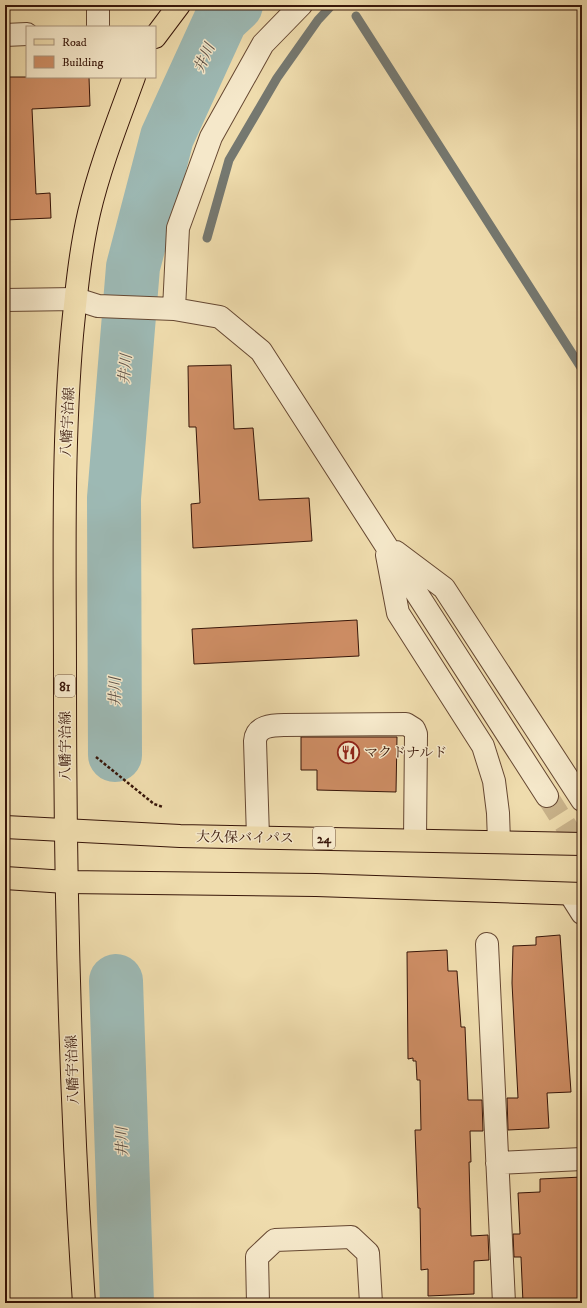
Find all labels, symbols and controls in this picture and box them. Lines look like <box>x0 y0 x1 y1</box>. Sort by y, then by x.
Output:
legend <box>26 26 156 78</box>
text: Road <box>62 35 87 50</box>
water label: 井川 <box>190 39 220 76</box>
text: Building <box>62 55 103 70</box>
water label: 井川 <box>115 351 136 385</box>
street label: 八幡宇治線 <box>57 387 79 457</box>
road number: 81 <box>55 675 75 697</box>
water label: 井川 <box>106 675 125 707</box>
street label: 八幡宇治線 <box>57 711 75 781</box>
restaurant icon: マクドナルド <box>336 739 362 765</box>
place label: マクドナルド <box>364 744 447 762</box>
road number: 24 <box>313 827 335 849</box>
street label: 大久保バイパス <box>196 828 294 848</box>
street label: 八幡宇治線 <box>63 1035 83 1105</box>
water label: 井川 <box>112 1125 133 1157</box>

